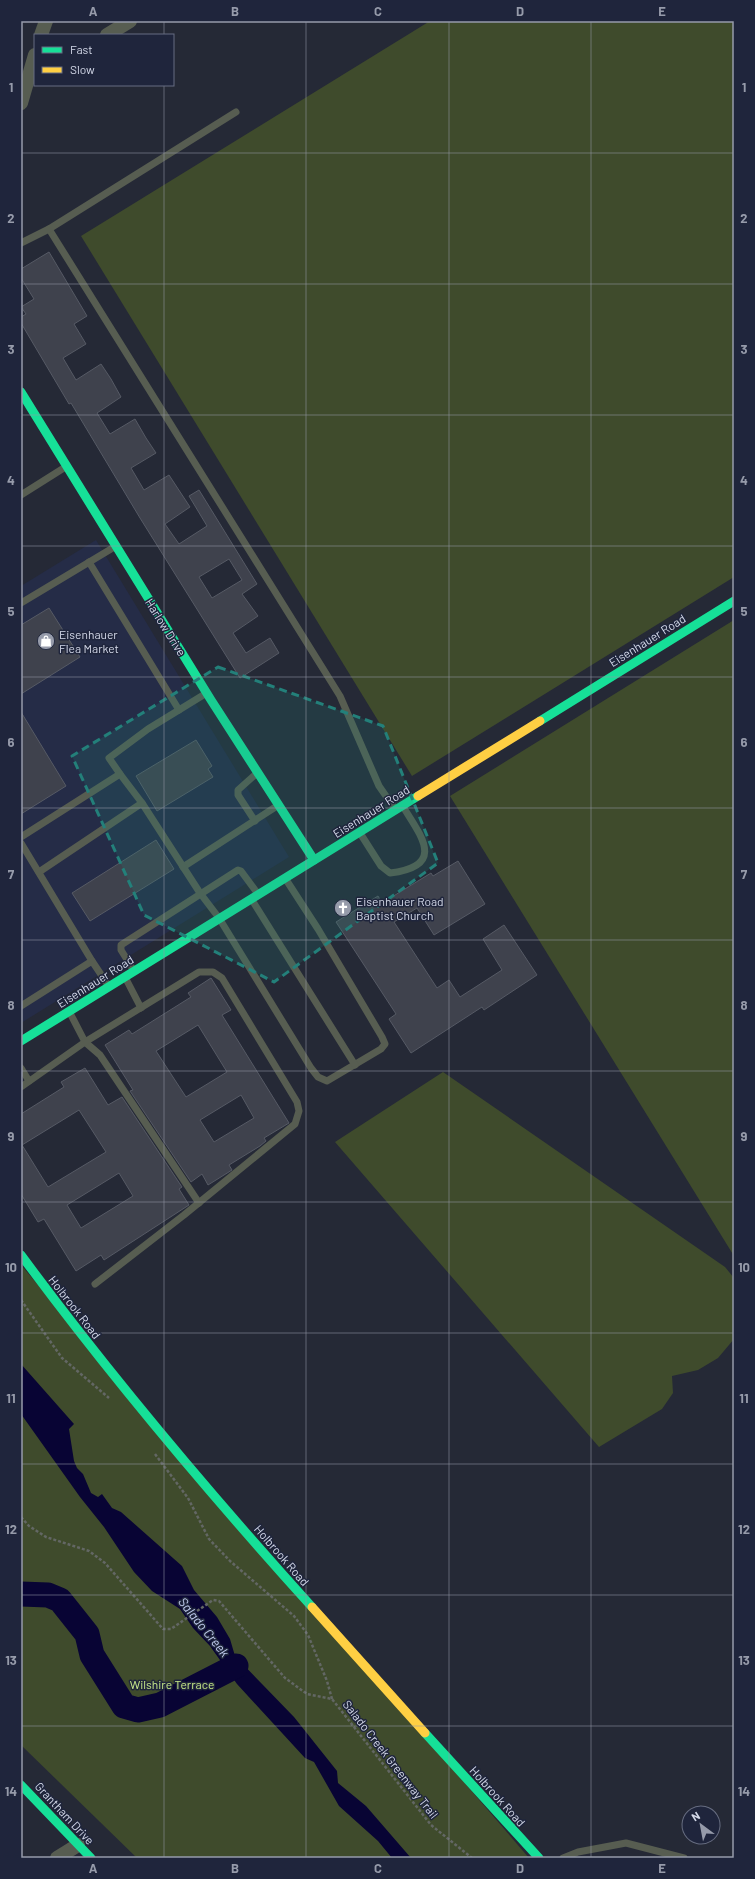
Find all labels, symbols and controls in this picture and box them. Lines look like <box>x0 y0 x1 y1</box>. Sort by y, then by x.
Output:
text: A <box>89 3 98 19</box>
text: B <box>231 3 239 19</box>
text: C <box>374 3 382 19</box>
text: D <box>516 3 524 19</box>
text: E <box>658 3 666 19</box>
legend <box>34 34 174 86</box>
text: Fast <box>70 42 93 56</box>
text: Slow <box>70 62 95 76</box>
text: 1 <box>9 79 13 95</box>
text: 1 <box>742 79 746 95</box>
text: 2 <box>7 210 15 226</box>
text: 2 <box>740 210 748 226</box>
text: 3 <box>7 341 15 357</box>
text: 3 <box>740 341 748 357</box>
text: 4 <box>7 472 15 488</box>
text: 4 <box>740 472 748 488</box>
street label: Harlow Drive <box>143 596 189 658</box>
text: 5 <box>7 603 15 619</box>
text: 5 <box>740 603 748 619</box>
street label: Eisenhauer Road <box>606 611 688 669</box>
place label: Eisenhauer Flea Market <box>59 627 119 655</box>
shop icon: Eisenhauer Flea Market <box>36 631 56 651</box>
text: 6 <box>8 734 15 750</box>
text: 6 <box>741 734 748 750</box>
street label: Eisenhauer Road <box>330 782 412 840</box>
text: 7 <box>8 866 15 882</box>
text: 7 <box>741 866 748 882</box>
place label: Eisenhauer Road Baptist Church <box>356 894 444 922</box>
church icon: Eisenhauer Road Baptist Church <box>333 898 353 918</box>
street label: Eisenhauer Road <box>54 952 136 1010</box>
text: 8 <box>7 997 15 1013</box>
text: 8 <box>740 997 748 1013</box>
text: 9 <box>8 1128 15 1144</box>
text: 9 <box>741 1128 748 1144</box>
text: 10 <box>5 1259 17 1275</box>
text: 10 <box>738 1259 750 1275</box>
street label: Holbrook Road <box>46 1273 104 1341</box>
text: 11 <box>6 1390 16 1406</box>
text: 11 <box>739 1390 749 1406</box>
text: 12 <box>5 1521 17 1537</box>
text: 12 <box>738 1521 750 1537</box>
street label: Holbrook Road <box>252 1522 312 1588</box>
water label: Salado Creek <box>175 1594 233 1661</box>
text: 13 <box>5 1652 17 1668</box>
text: 13 <box>738 1652 750 1668</box>
park label: Wilshire Terrace <box>130 1677 214 1691</box>
street label: Salado Creek Greenway Trail <box>341 1697 441 1821</box>
street label: Holbrook Road <box>467 1763 529 1829</box>
street label: Grantham Drive <box>32 1779 98 1847</box>
text: 14 <box>5 1783 17 1799</box>
text: 14 <box>738 1783 750 1799</box>
north arrow <box>681 1805 721 1845</box>
text: N <box>689 1809 702 1824</box>
text: A <box>89 1860 98 1876</box>
text: B <box>231 1860 239 1876</box>
text: C <box>374 1860 382 1876</box>
text: D <box>516 1860 524 1876</box>
text: E <box>658 1860 666 1876</box>

